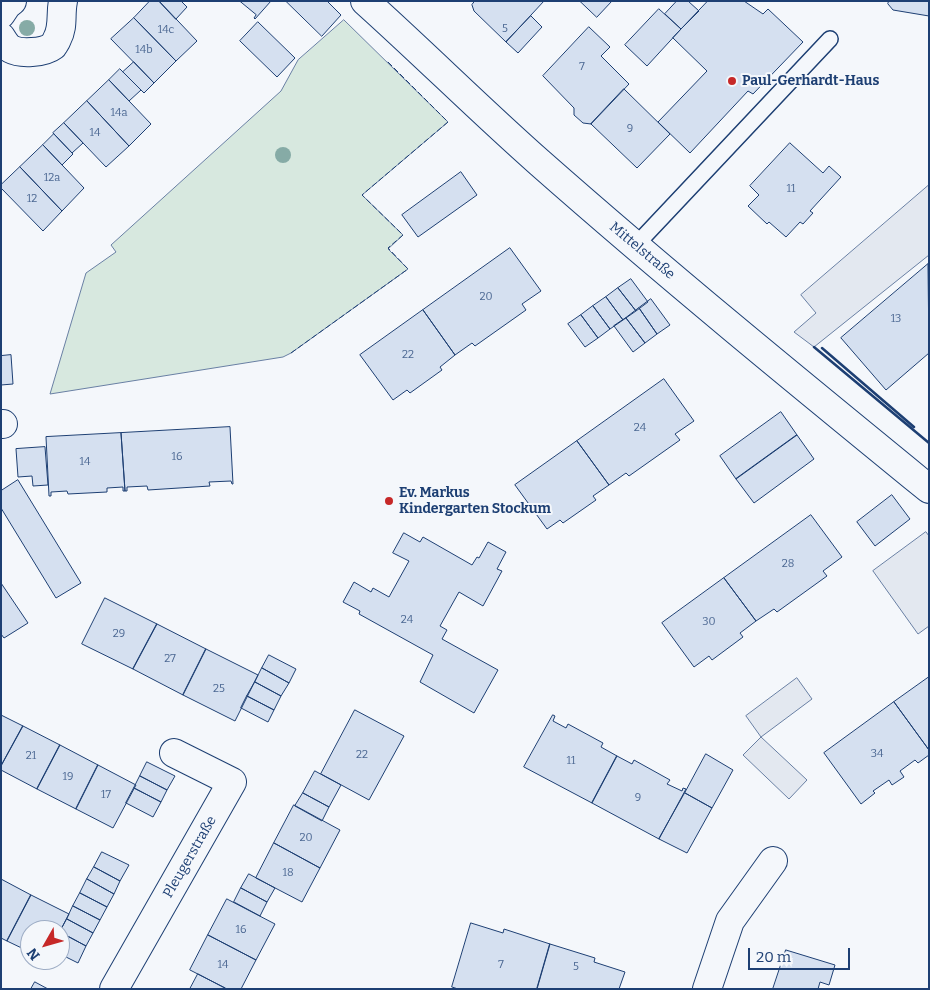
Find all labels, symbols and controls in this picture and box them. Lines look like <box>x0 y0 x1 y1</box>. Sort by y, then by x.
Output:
house number: 5 <box>502 22 508 36</box>
house number: 14c <box>158 23 174 37</box>
house number: 14b <box>135 43 153 57</box>
house number: 7 <box>579 60 585 74</box>
place label: Paul-Gerhardt-Haus <box>742 73 879 89</box>
marker: Paul-Gerhardt-Haus <box>726 75 738 87</box>
house number: 14a <box>111 106 127 120</box>
house number: 9 <box>627 122 633 136</box>
house number: 14 <box>90 126 100 140</box>
house number: 12a <box>44 171 60 185</box>
house number: 11 <box>787 182 795 196</box>
house number: 12 <box>27 192 37 206</box>
street label: Mittelstraße <box>606 219 678 283</box>
house number: 20 <box>479 290 493 304</box>
house number: 13 <box>891 312 901 326</box>
house number: 22 <box>402 348 414 362</box>
house number: 24 <box>634 421 646 435</box>
house number: 16 <box>172 450 182 464</box>
house number: 14 <box>80 455 90 469</box>
place label: Ev. Markus Kindergarten Stockum <box>399 485 551 518</box>
marker: Ev. Markus Kindergarten Stockum <box>383 495 395 507</box>
house number: 28 <box>782 557 794 571</box>
house number: 24 <box>401 613 413 627</box>
house number: 30 <box>702 615 716 629</box>
house number: 29 <box>113 627 125 641</box>
house number: 27 <box>164 652 176 666</box>
house number: 25 <box>213 682 225 696</box>
house number: 34 <box>871 747 883 761</box>
house number: 22 <box>356 748 368 762</box>
house number: 21 <box>26 749 36 763</box>
house number: 11 <box>567 754 575 768</box>
house number: 19 <box>63 770 73 784</box>
house number: 17 <box>101 788 111 802</box>
house number: 9 <box>635 791 641 805</box>
street label: Pleugerstraße <box>160 813 220 901</box>
house number: 20 <box>299 831 313 845</box>
house number: 18 <box>282 866 294 880</box>
north arrow <box>20 920 70 970</box>
house number: 16 <box>236 923 246 937</box>
scale bar <box>750 938 852 970</box>
text: N <box>24 944 44 963</box>
text: 20 m <box>756 948 791 966</box>
house number: 14 <box>218 958 228 972</box>
house number: 7 <box>498 958 504 972</box>
house number: 5 <box>573 960 579 974</box>

